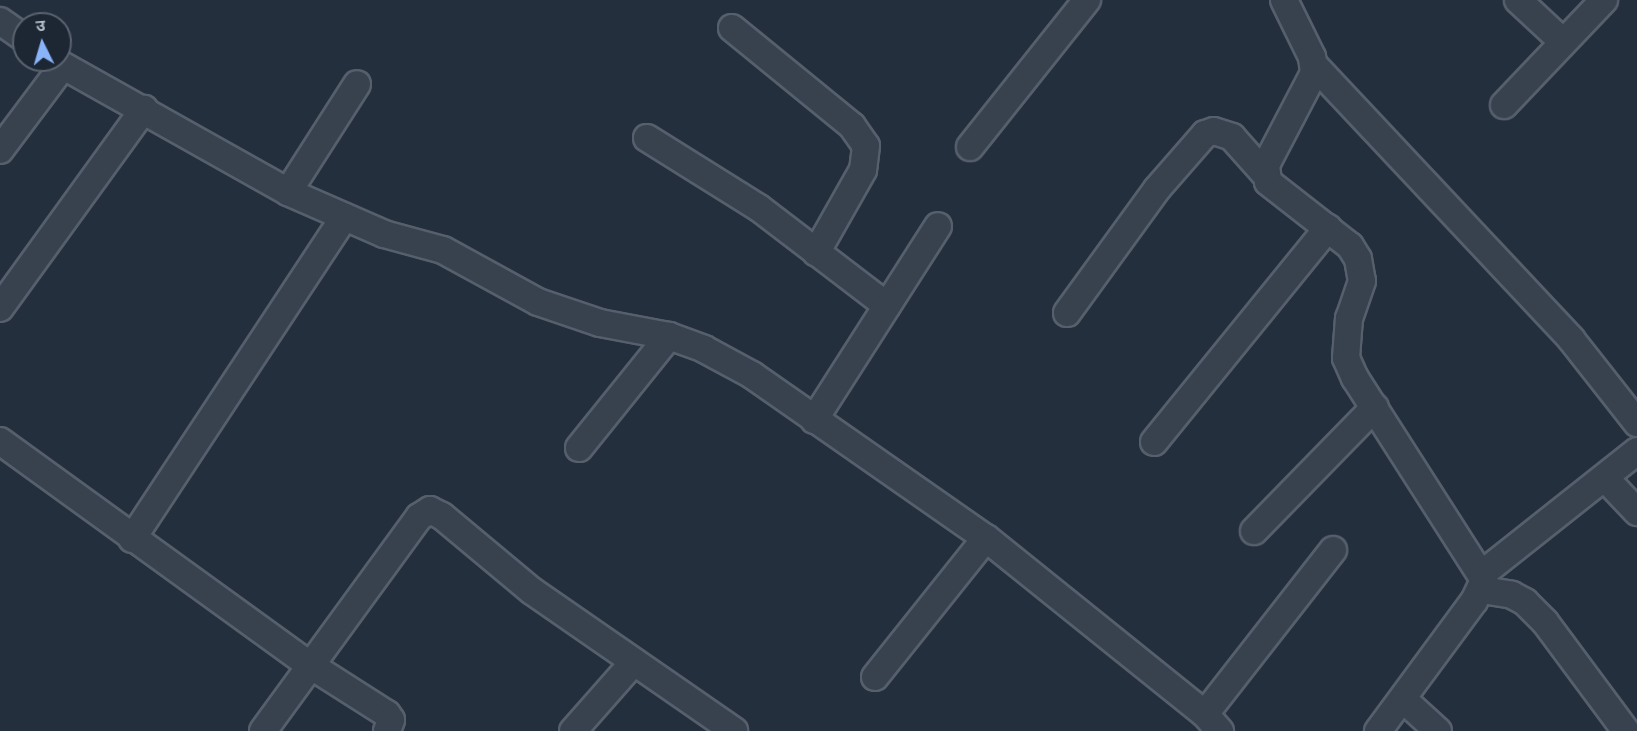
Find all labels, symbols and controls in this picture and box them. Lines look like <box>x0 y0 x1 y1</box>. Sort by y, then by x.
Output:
north arrow <box>12 12 72 72</box>
text: उ <box>35 16 46 35</box>

